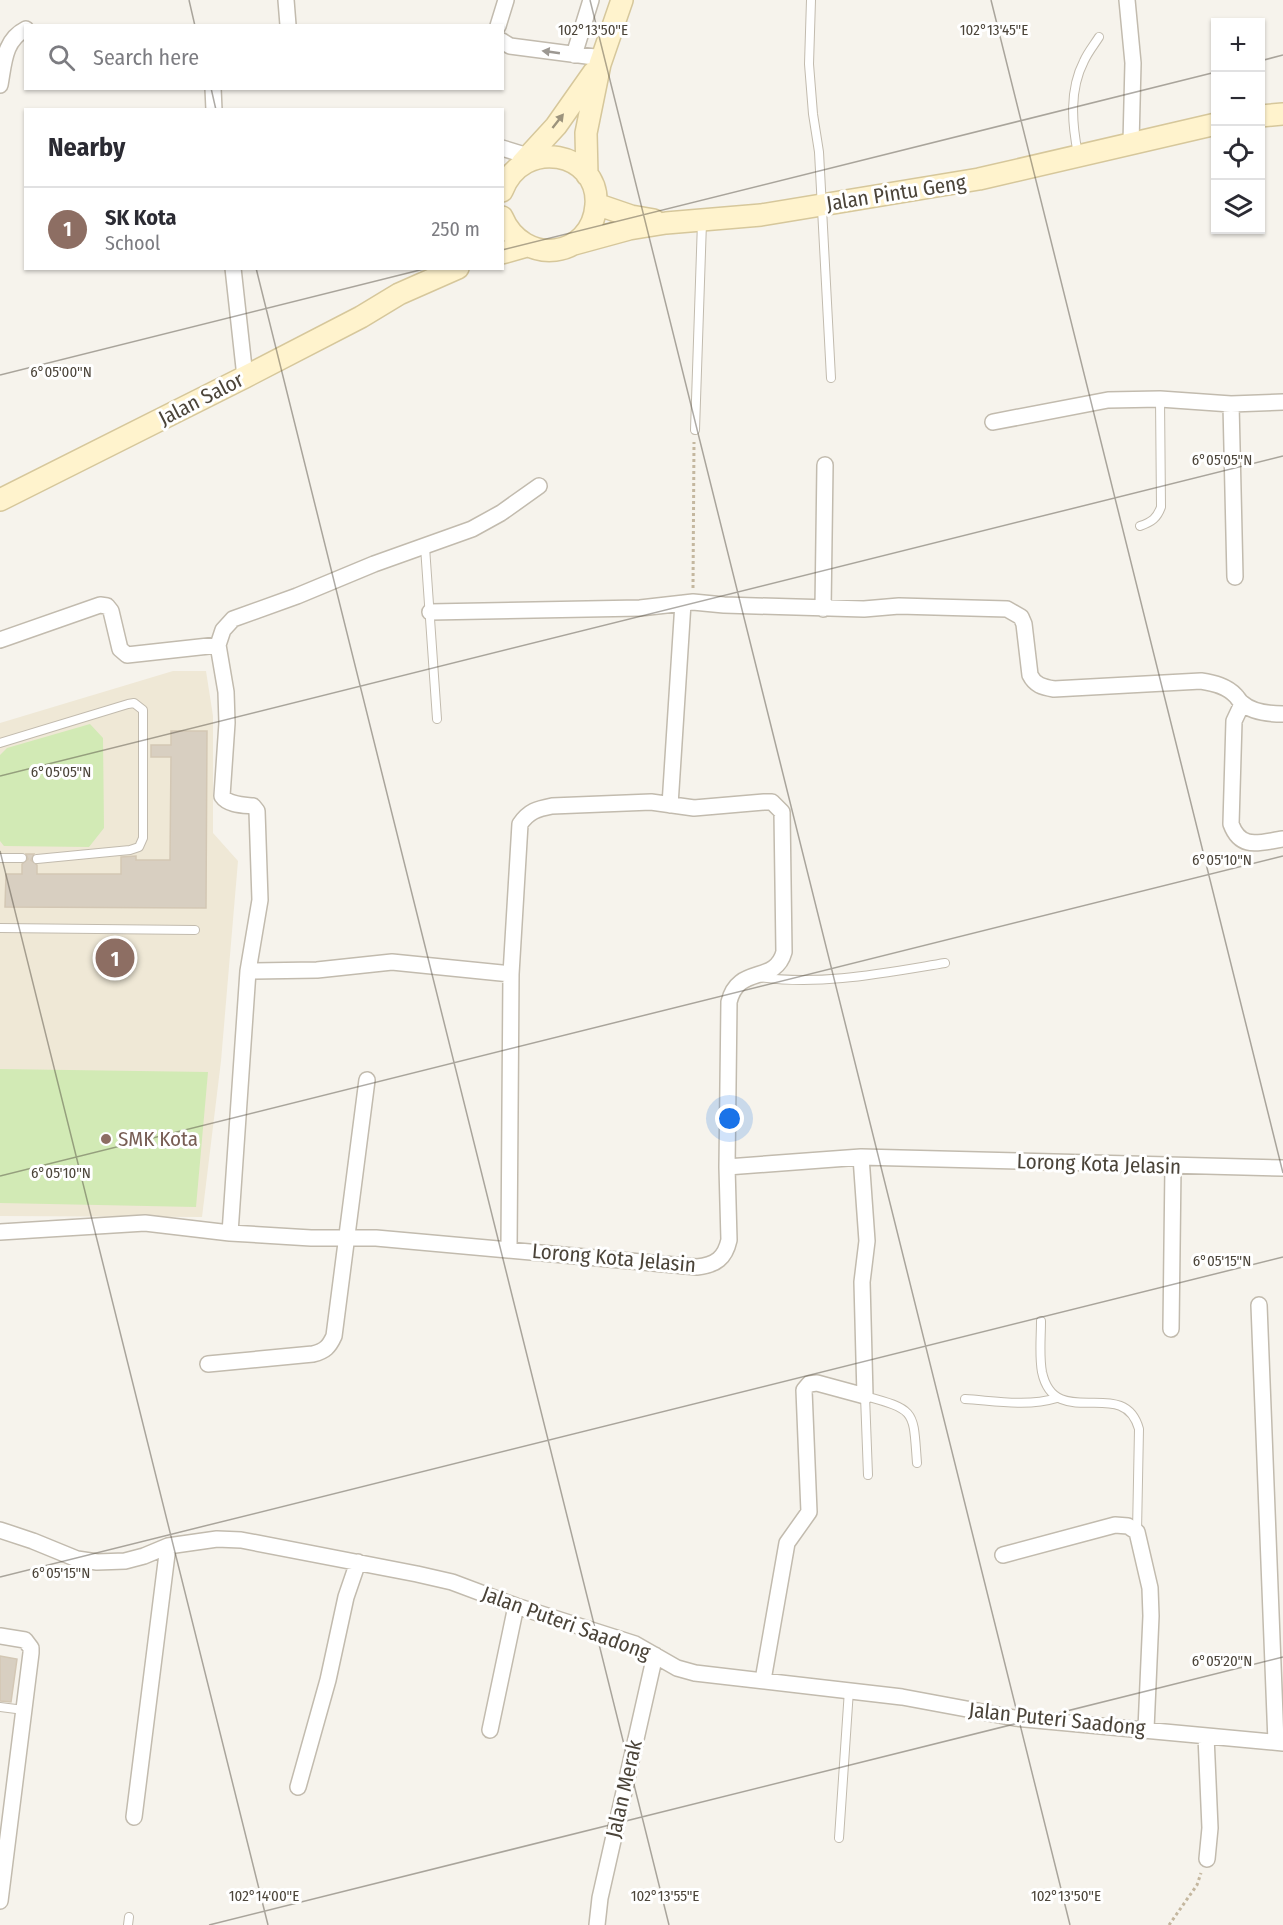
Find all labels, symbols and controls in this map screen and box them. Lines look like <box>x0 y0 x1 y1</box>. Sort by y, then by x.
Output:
map controls <box>1211 18 1265 234</box>
button: + <box>1211 18 1265 72</box>
text: 102°13'50"E <box>558 21 628 39</box>
text: 102°13'45"E <box>960 21 1028 39</box>
search box <box>24 24 504 90</box>
icon: search <box>45 41 78 74</box>
text: Search here <box>93 44 199 71</box>
one-way arrow <box>542 47 561 56</box>
button: − <box>1211 72 1265 126</box>
one-way arrow <box>552 114 564 129</box>
button: locate <box>1211 126 1265 180</box>
text: Nearby <box>48 132 125 163</box>
street label: Jalan Pintu Geng <box>824 169 968 217</box>
button: layers <box>1211 180 1265 234</box>
text: SK Kota <box>105 204 176 231</box>
text: 1 <box>63 217 72 241</box>
text: 250 m <box>432 217 480 241</box>
text: School <box>105 231 160 255</box>
text: 6°05'00"N <box>30 363 92 381</box>
street label: Jalan Salor <box>154 366 248 431</box>
text: 6°05'05"N <box>1192 451 1252 469</box>
text: 6°05'05"N <box>31 763 91 781</box>
text: 6°05'10"N <box>1192 851 1252 869</box>
pin: 1 <box>96 936 134 980</box>
your location <box>715 1104 744 1133</box>
place label: SMK Kota <box>118 1126 198 1152</box>
marker: SMK Kota <box>99 1132 113 1146</box>
street label: Lorong Kota Jelasin <box>1016 1148 1182 1180</box>
text: 6°05'10"N <box>31 1164 91 1182</box>
street label: Lorong Kota Jelasin <box>531 1238 697 1278</box>
text: 6°05'15"N <box>1193 1252 1251 1270</box>
text: 6°05'15"N <box>32 1564 90 1582</box>
street label: Jalan Puteri Saadong <box>478 1580 654 1666</box>
text: 6°05'20"N <box>1192 1652 1252 1670</box>
street label: Jalan Puteri Saadong <box>967 1697 1147 1741</box>
street label: Jalan Merak <box>600 1737 648 1840</box>
text: 102°14'00"E <box>229 1887 299 1905</box>
text: 102°13'55"E <box>631 1887 699 1905</box>
text: 102°13'50"E <box>1031 1887 1101 1905</box>

